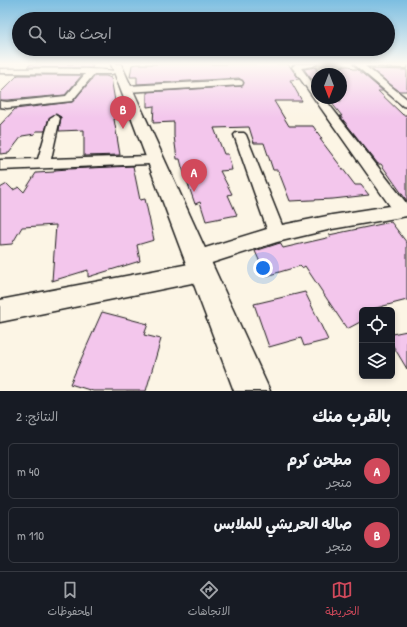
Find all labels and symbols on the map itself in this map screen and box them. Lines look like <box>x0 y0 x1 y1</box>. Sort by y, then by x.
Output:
north arrow <box>311 68 347 104</box>
pin: B <box>110 96 136 129</box>
pin: A <box>181 159 207 192</box>
your location <box>253 258 273 278</box>

